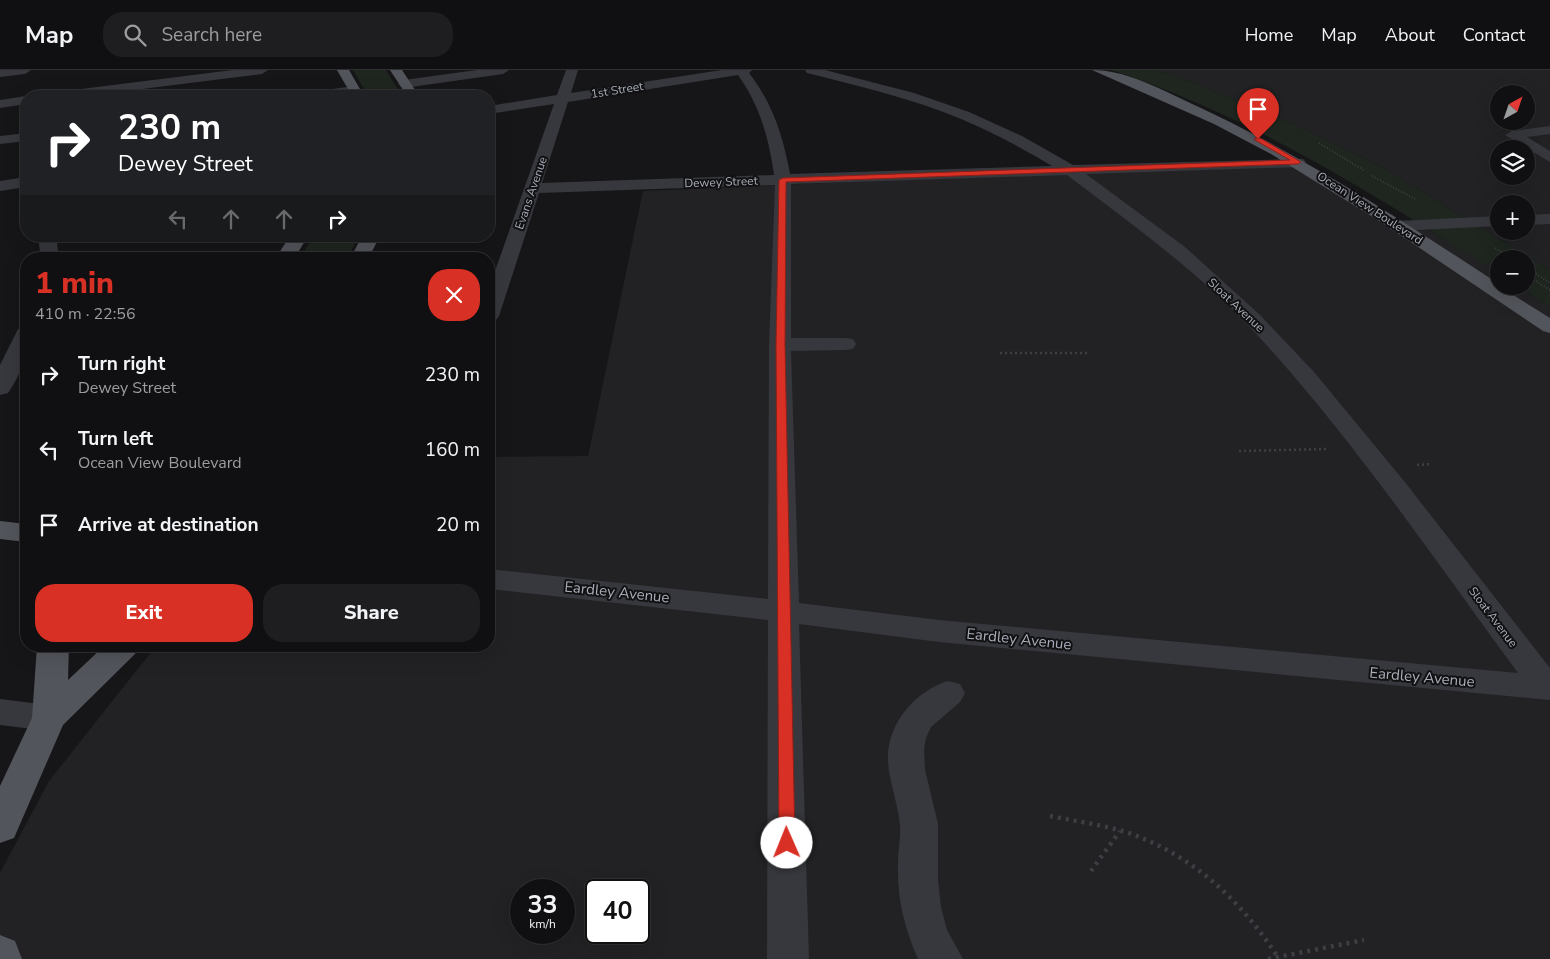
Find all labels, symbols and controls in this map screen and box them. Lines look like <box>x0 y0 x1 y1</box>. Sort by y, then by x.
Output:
search box <box>103 12 453 57</box>
text: Map <box>25 19 73 51</box>
icon: search <box>121 21 149 49</box>
text: Search here <box>161 22 262 48</box>
text: Home <box>1245 23 1293 47</box>
text: Map <box>1321 23 1357 47</box>
text: About <box>1385 23 1435 47</box>
text: Contact <box>1463 23 1525 47</box>
street label: 1st Street <box>590 78 645 102</box>
north arrow <box>1490 85 1535 130</box>
map controls <box>1490 85 1535 295</box>
pin <box>1237 88 1279 139</box>
icon: arrive <box>1244 95 1272 123</box>
text: 230 m <box>118 104 221 151</box>
icon: right <box>35 110 100 175</box>
button: layers <box>1490 140 1535 185</box>
text: Dewey Street <box>118 149 253 179</box>
street label: Evans Avenue <box>511 155 551 231</box>
street label: Ocean View Boulevard <box>1314 168 1426 248</box>
street label: Dewey Street <box>684 173 759 191</box>
button: + <box>1490 195 1535 240</box>
icon: left <box>164 205 192 233</box>
icon: ahead <box>217 205 245 233</box>
icon: ahead <box>270 205 298 233</box>
icon: right <box>323 205 351 233</box>
button: − <box>1490 250 1535 295</box>
text: 1 min <box>35 263 114 304</box>
button: close <box>428 269 480 321</box>
street label: Sloat Avenue <box>1204 275 1268 335</box>
text: 410 m · 22:56 <box>35 303 136 325</box>
text: Turn right <box>78 351 165 377</box>
icon: right <box>35 361 63 389</box>
text: 230 m <box>425 362 480 388</box>
text: Dewey Street <box>78 377 176 399</box>
text: Turn left <box>78 426 153 452</box>
icon: left <box>35 436 63 464</box>
text: 160 m <box>425 437 480 463</box>
text: Ocean View Boulevard <box>78 452 242 474</box>
icon: arrive <box>35 511 63 539</box>
text: Arrive at destination <box>78 512 259 538</box>
text: 20 m <box>436 512 480 538</box>
street label: Eardley Avenue <box>564 577 671 607</box>
street label: Sloat Avenue <box>1465 583 1521 651</box>
button: Exit <box>35 584 253 642</box>
button: Share <box>263 584 480 642</box>
street label: Eardley Avenue <box>966 624 1073 654</box>
street label: Eardley Avenue <box>1369 662 1475 692</box>
position arrow <box>760 816 812 868</box>
speed limit sign: 40 <box>585 879 650 944</box>
text: 33 <box>527 888 558 922</box>
text: km/h <box>529 916 556 932</box>

